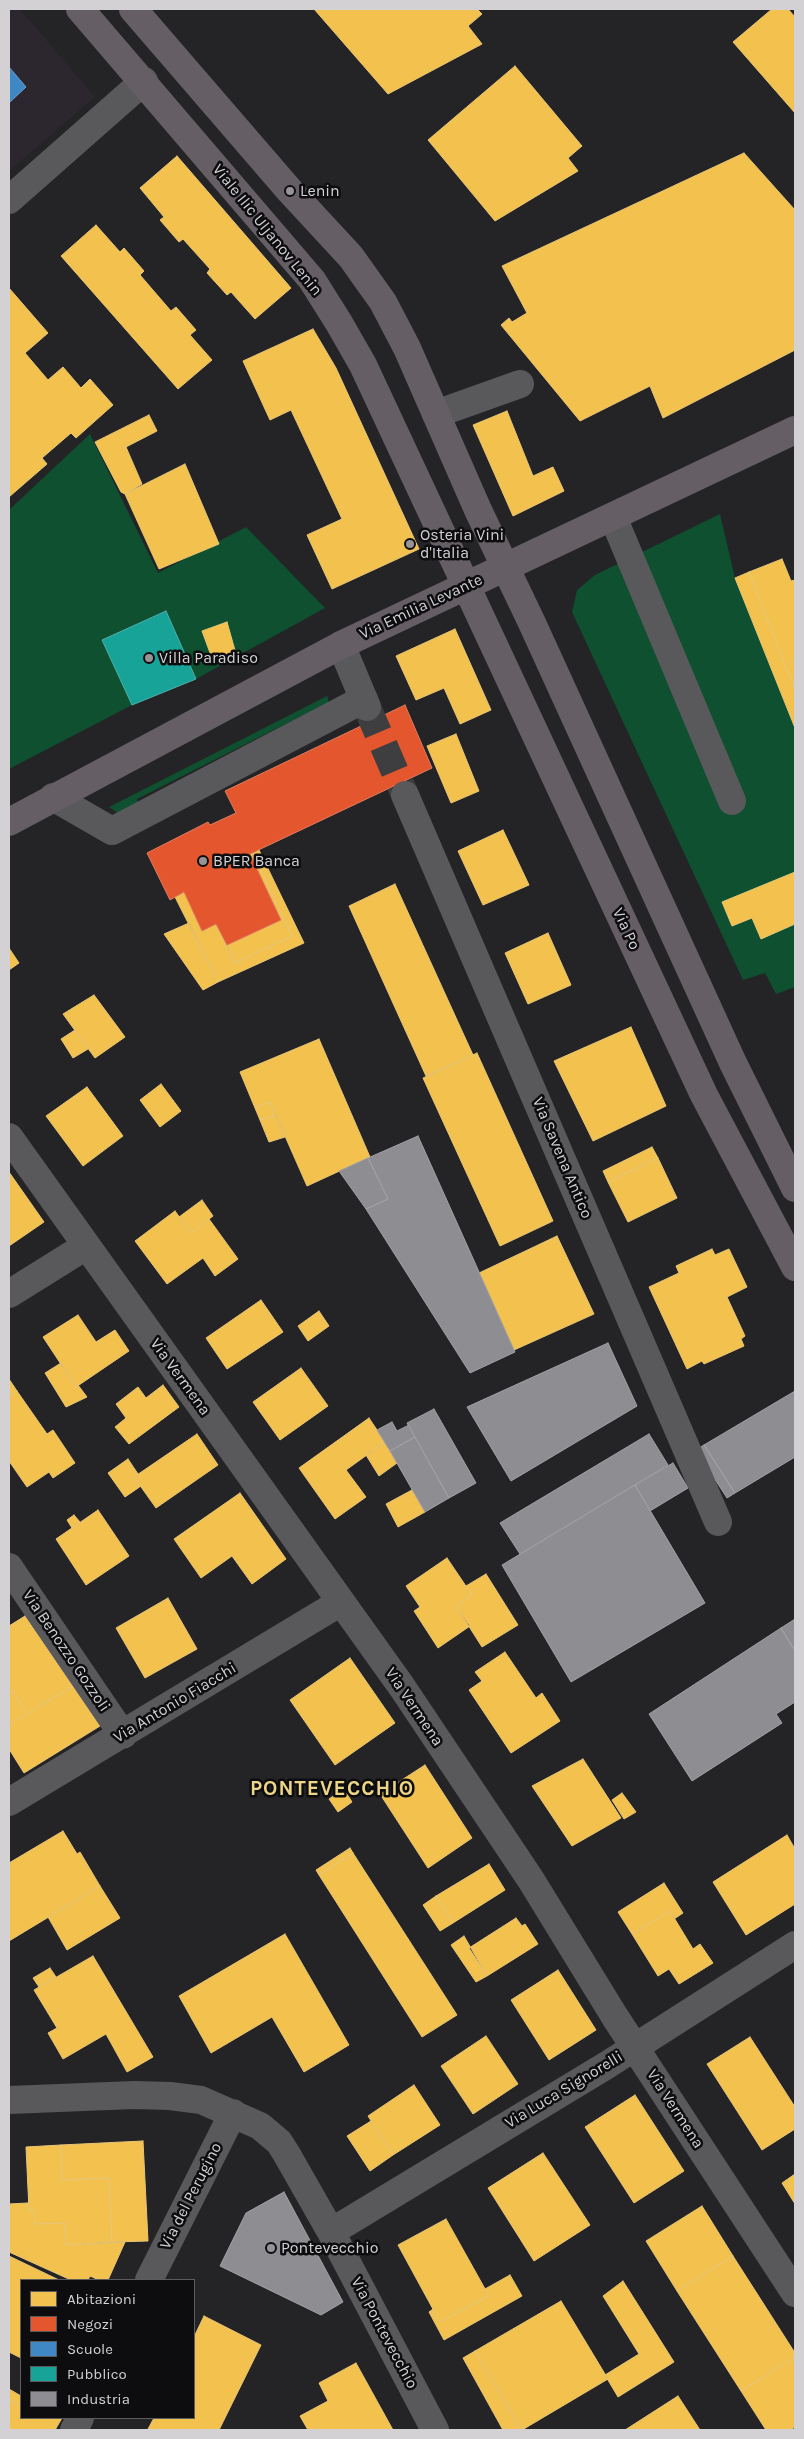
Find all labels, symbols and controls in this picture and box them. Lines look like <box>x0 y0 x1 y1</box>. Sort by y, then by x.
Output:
street label: Viale Ilic Uljanov Lenin <box>208 160 326 300</box>
place label: Lenin <box>300 181 340 201</box>
marker: Lenin <box>284 185 296 197</box>
place label: Osteria Vini d'Italia <box>420 525 504 563</box>
marker: Osteria Vini d'Italia <box>404 538 416 550</box>
street label: Via Emilia Levante <box>356 570 486 644</box>
place label: Villa Paradiso <box>159 648 258 668</box>
marker: Villa Paradiso <box>143 652 155 664</box>
place label: BPER Banca <box>213 851 300 871</box>
marker: BPER Banca <box>197 855 209 867</box>
street label: Via Po <box>608 905 644 953</box>
street label: Via Savena Antico <box>528 1094 596 1222</box>
street label: Via Vermena <box>146 1335 214 1419</box>
street label: Via Benozzo Gozzoli <box>18 1586 114 1716</box>
street label: Via Antonio Fiacchi <box>110 1659 240 1747</box>
street label: Via Vermena <box>381 1664 447 1750</box>
district label: PONTEVECCHIO <box>248 1776 416 1802</box>
street label: Via Luca Signorelli <box>502 2047 626 2133</box>
street label: Via Vermena <box>642 2066 708 2152</box>
street label: Via del Perugino <box>156 2139 226 2253</box>
place label: Pontevecchio <box>281 2238 378 2258</box>
marker: Pontevecchio <box>265 2242 277 2254</box>
street label: Via Pontevecchio <box>346 2274 422 2392</box>
legend <box>20 2279 195 2419</box>
text: Abitazioni <box>67 2290 136 2308</box>
text: Negozi <box>67 2315 113 2333</box>
text: Scuole <box>67 2340 113 2358</box>
text: Pubblico <box>67 2365 127 2383</box>
text: Industria <box>67 2390 130 2408</box>

